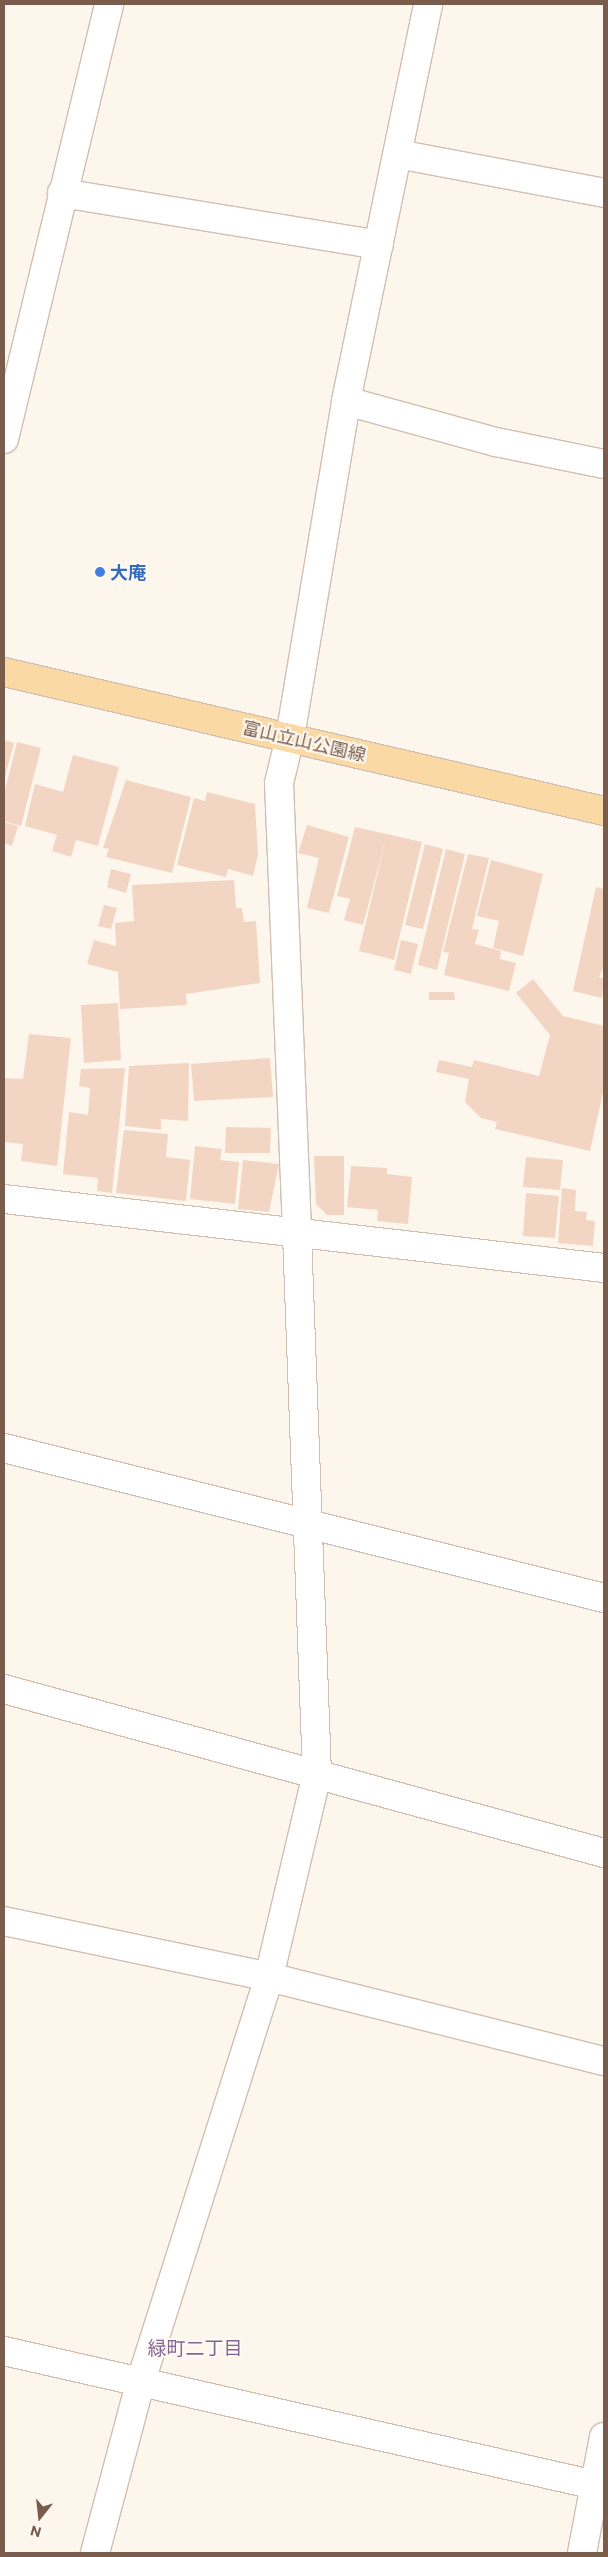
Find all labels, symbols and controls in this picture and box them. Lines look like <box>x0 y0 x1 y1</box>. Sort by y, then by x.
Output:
place label: 大庵 <box>110 561 146 583</box>
marker: 大庵 <box>94 566 106 578</box>
street label: 富山立山公園線 <box>240 716 368 766</box>
district label: 緑町二丁目 <box>148 2337 242 2359</box>
north arrow <box>15 2492 65 2542</box>
text: N <box>28 2522 43 2542</box>

